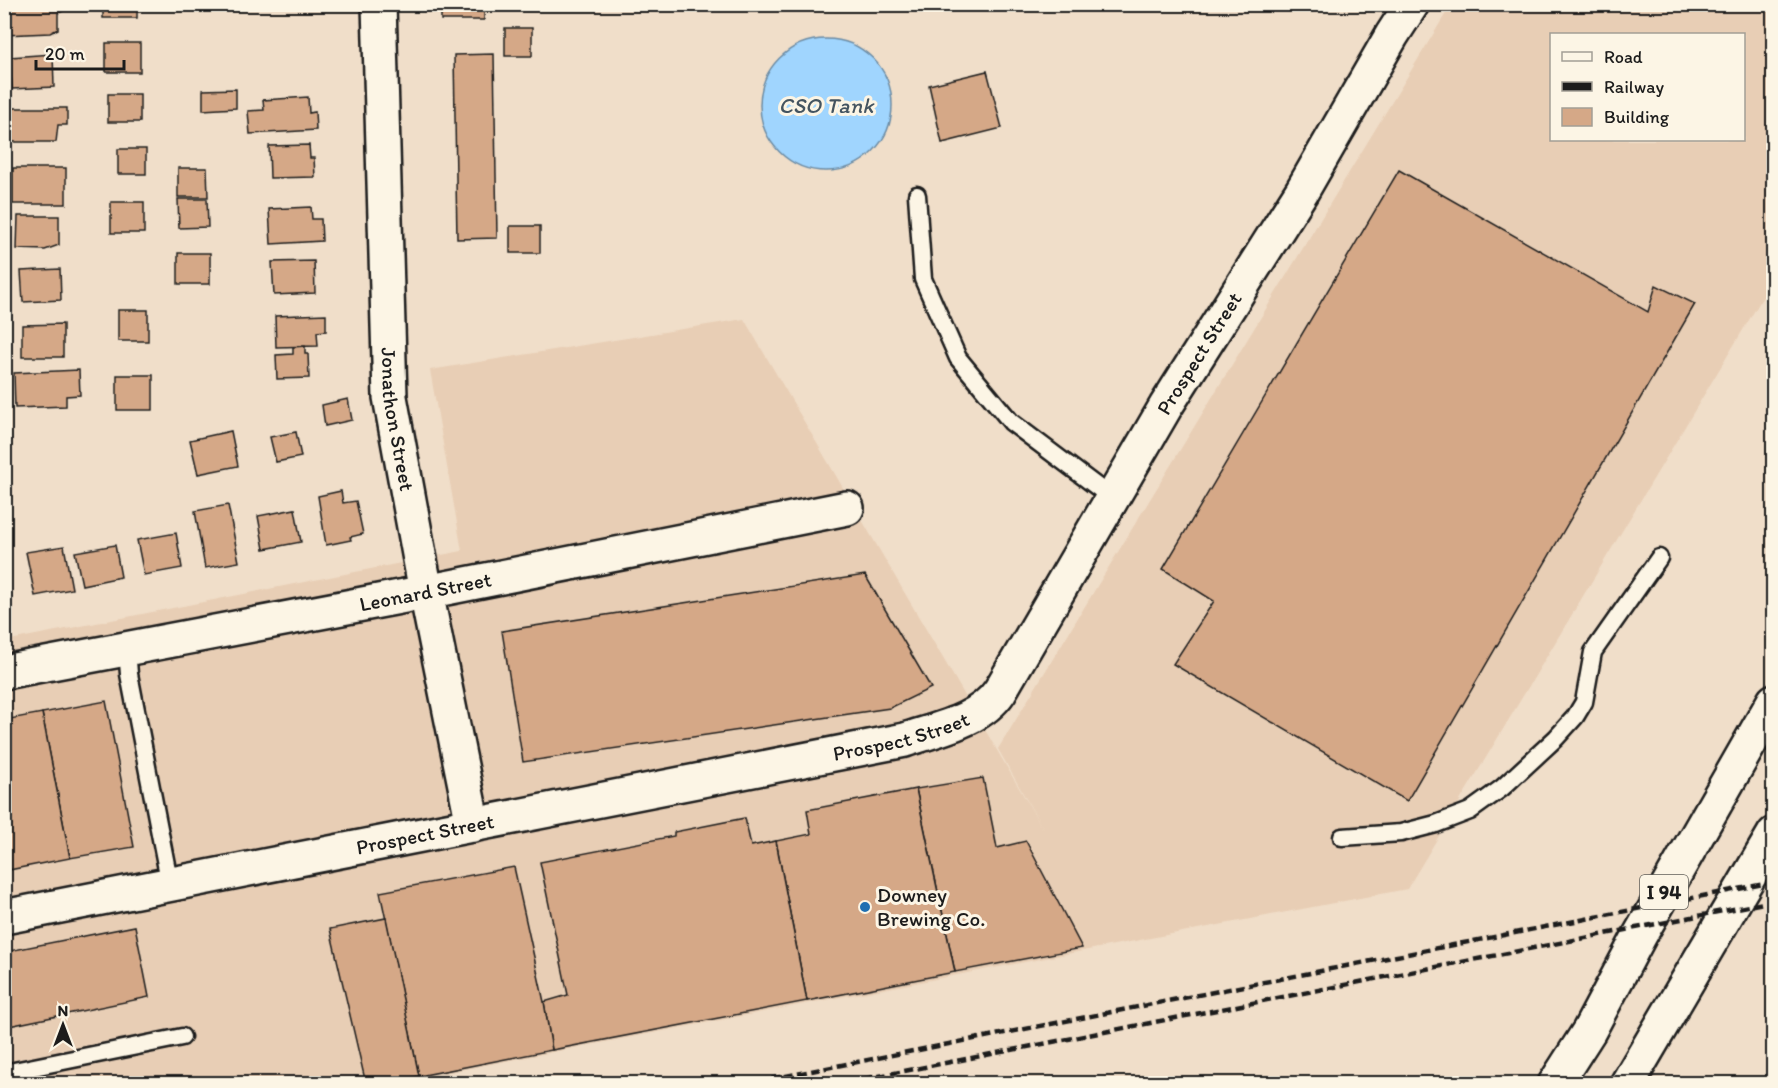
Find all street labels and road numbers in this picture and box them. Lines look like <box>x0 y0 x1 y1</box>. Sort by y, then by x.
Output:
street label: Prospect Street <box>1151 287 1247 419</box>
street label: Jonathon Street <box>377 347 420 493</box>
street label: Leonard Street <box>357 566 494 616</box>
street label: Prospect Street <box>831 706 973 766</box>
street label: Prospect Street <box>354 808 496 860</box>
road number: I 94 <box>1640 875 1688 909</box>

